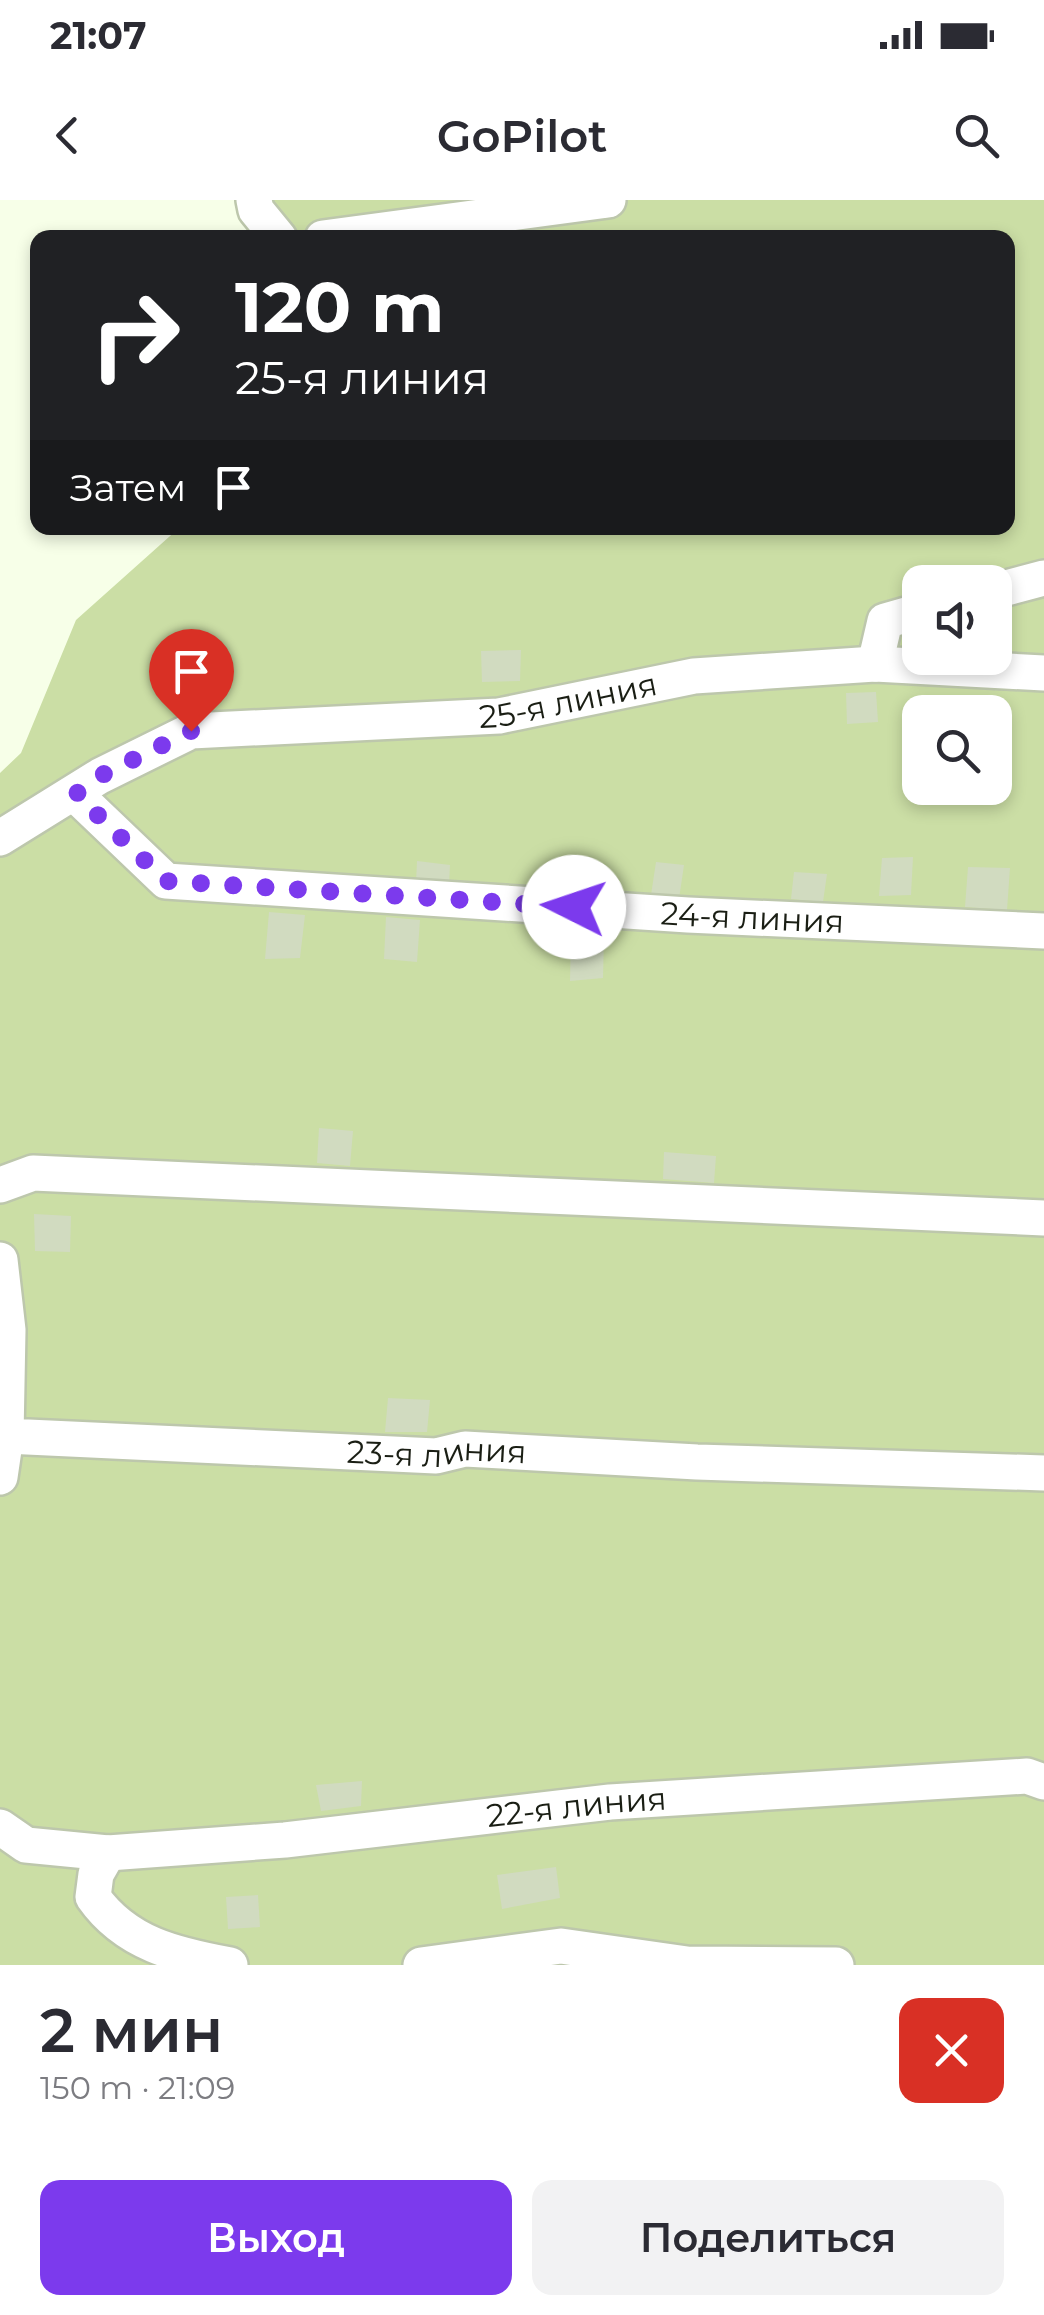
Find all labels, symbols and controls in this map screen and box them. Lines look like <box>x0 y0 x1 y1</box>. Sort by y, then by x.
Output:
text: 21:07 <box>50 12 147 59</box>
icon: back <box>40 108 95 163</box>
text: GoPilot <box>437 108 607 163</box>
icon: search <box>949 108 1004 163</box>
text: 120 m <box>235 264 445 350</box>
icon: right <box>70 270 200 400</box>
text: 25-я линия <box>235 350 489 405</box>
icon: arrive <box>206 460 261 515</box>
text: Затем <box>70 464 186 511</box>
map controls <box>902 565 1012 805</box>
button: sound <box>902 565 1012 675</box>
pin <box>149 629 234 732</box>
icon: arrive <box>164 644 219 699</box>
street label: 25-я линия <box>478 664 660 736</box>
button: search <box>902 695 1012 805</box>
position arrow <box>522 855 626 959</box>
street label: 24-я линия <box>659 893 845 941</box>
street label: 23-я линия <box>346 1429 528 1475</box>
street label: 22-я линия <box>484 1779 668 1835</box>
text: 2 мин <box>40 1994 223 2067</box>
button: close <box>899 1998 1004 2103</box>
text: 150 m · 21:09 <box>40 2068 235 2107</box>
button: Выход <box>40 2180 512 2295</box>
button: Поделиться <box>532 2180 1004 2295</box>

